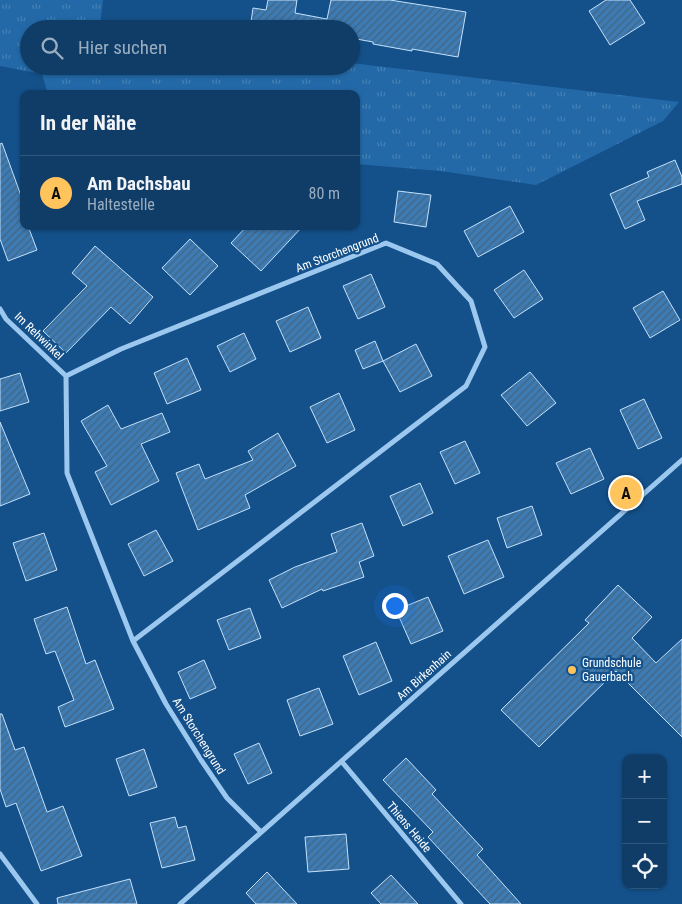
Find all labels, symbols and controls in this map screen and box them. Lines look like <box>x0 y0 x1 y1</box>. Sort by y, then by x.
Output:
search box <box>20 20 360 75</box>
icon: search <box>38 34 66 62</box>
text: Hier suchen <box>78 36 167 59</box>
text: In der Nähe <box>40 111 136 135</box>
text: Am Dachsbau <box>87 172 191 195</box>
text: A <box>51 184 61 203</box>
text: 80 m <box>308 184 340 203</box>
text: Haltestelle <box>87 195 155 214</box>
street label: Am Storchengrund <box>293 231 381 275</box>
street label: Im Rehwinkel <box>12 309 66 363</box>
pin: A <box>610 474 642 512</box>
your location <box>382 593 408 619</box>
street label: Am Birkenhain <box>394 647 454 703</box>
place label: Grundschule Gauerbach <box>582 656 642 684</box>
marker: Grundschule Gauerbach <box>566 664 578 676</box>
street label: Am Storchengrund <box>170 695 228 777</box>
map controls <box>622 754 667 889</box>
button: + <box>622 754 667 799</box>
street label: Thiens Heide <box>384 799 434 855</box>
button: − <box>622 799 667 844</box>
button: locate <box>622 844 667 889</box>

